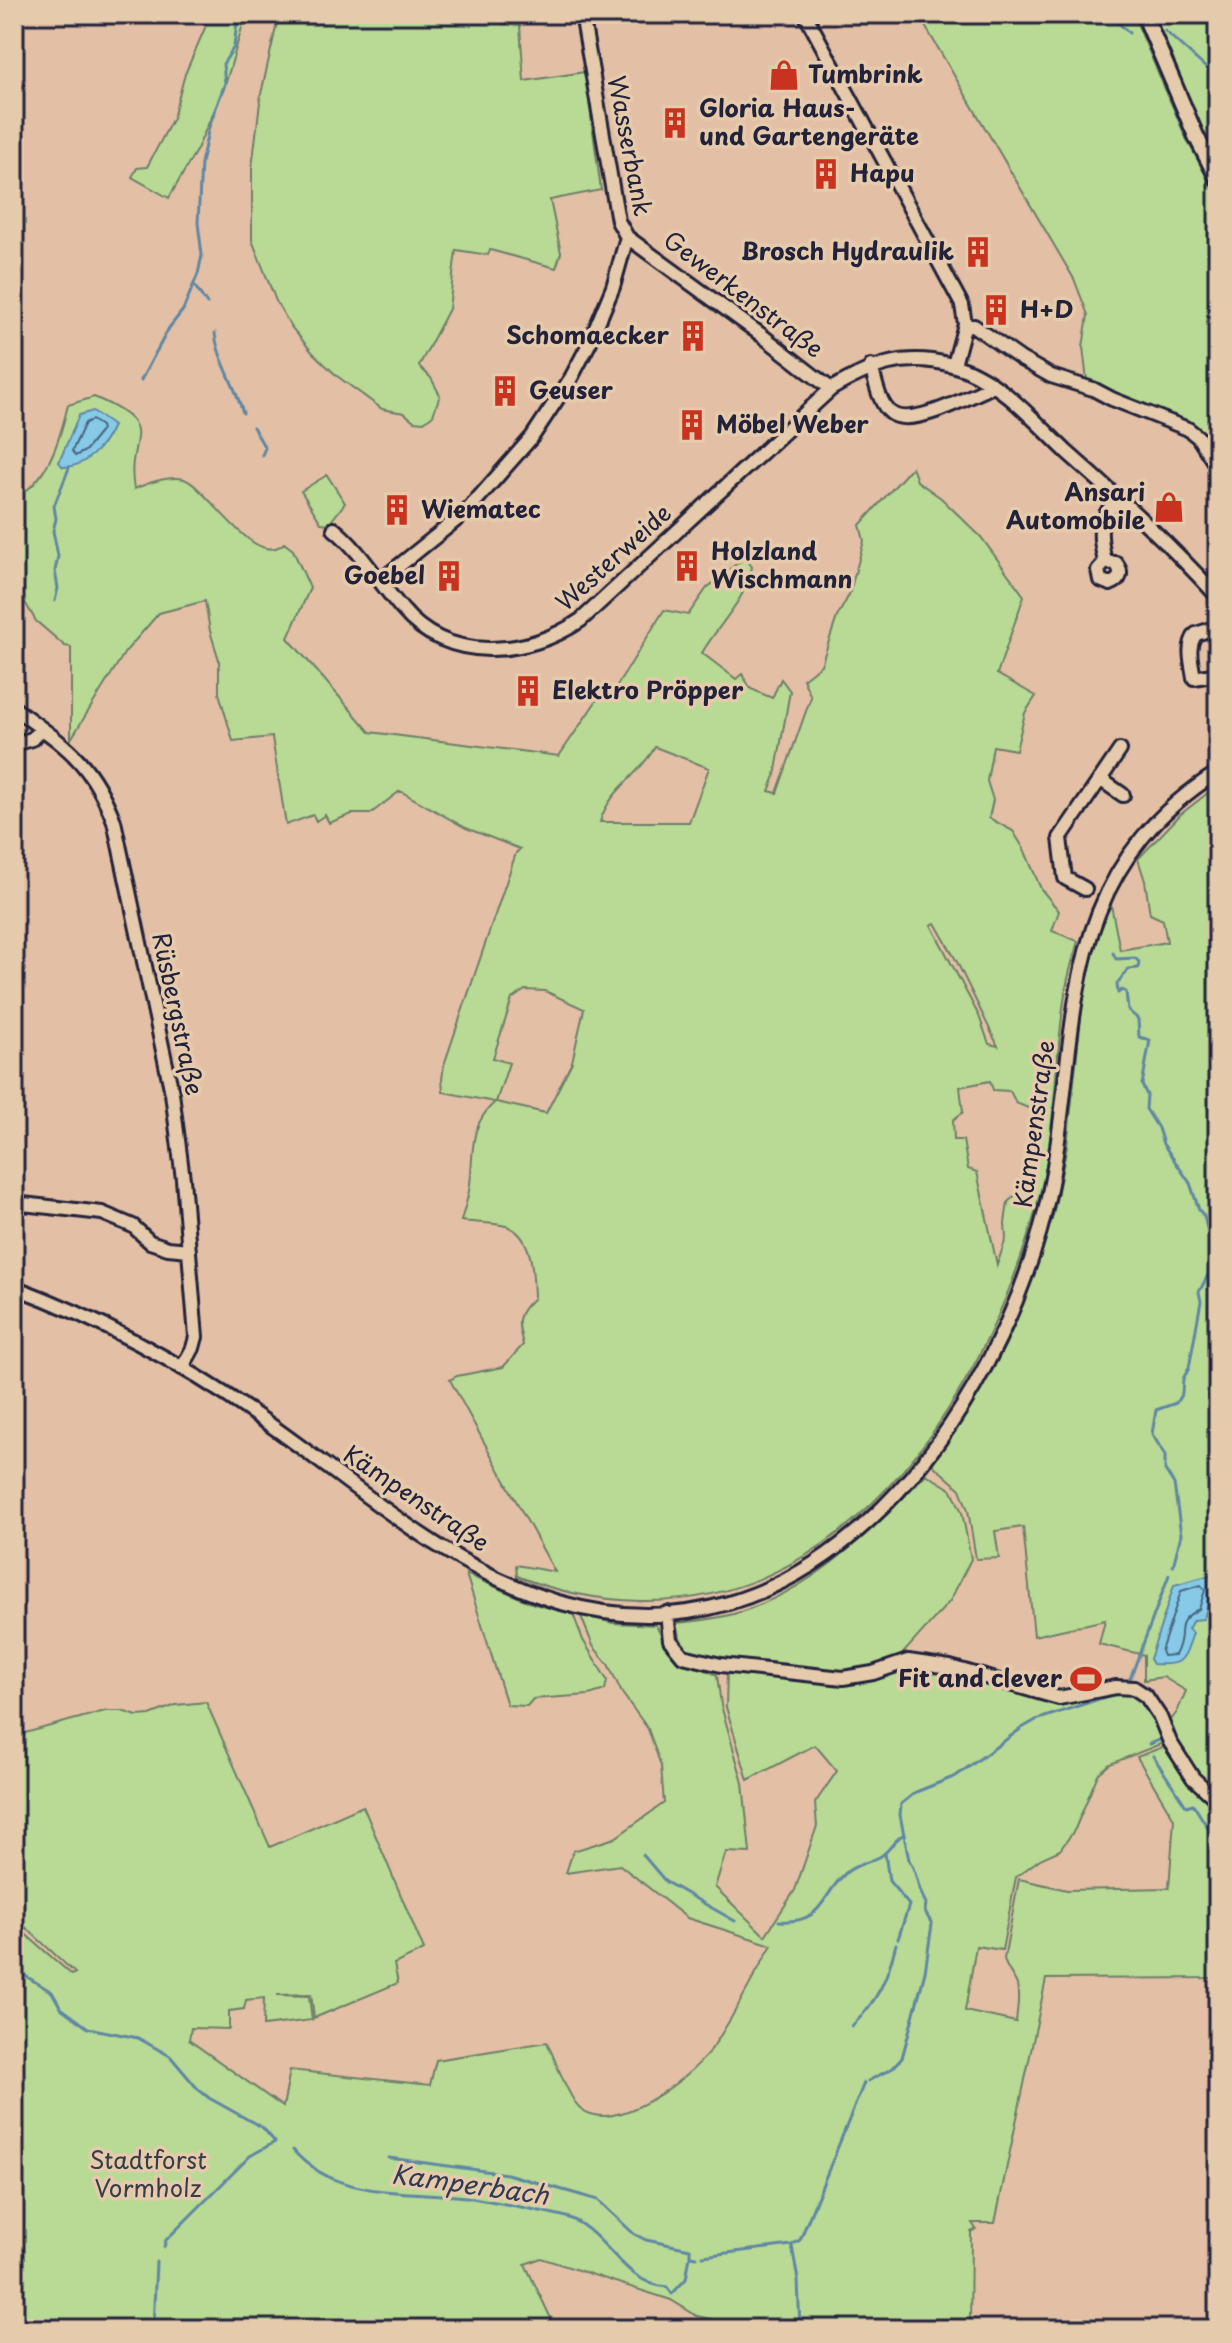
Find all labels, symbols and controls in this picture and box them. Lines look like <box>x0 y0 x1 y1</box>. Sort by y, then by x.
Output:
place label: Tumbrink <box>808 55 923 91</box>
shop icon: Tumbrink <box>767 58 801 92</box>
street label: Wasserbank <box>600 72 662 219</box>
place label: Gloria Haus- und Gartengeräte <box>699 89 919 153</box>
building icon: Gloria Haus- und Gartengeräte <box>658 106 692 140</box>
place label: Hapu <box>850 154 915 190</box>
building icon: Hapu <box>809 157 843 191</box>
street label: Gewerkenstraße <box>657 221 832 366</box>
place label: Brosch Hydraulik <box>741 232 954 268</box>
building icon: Brosch Hydraulik <box>961 235 995 269</box>
place label: H+D <box>1020 290 1074 326</box>
building icon: H+D <box>979 293 1013 327</box>
place label: Schomaecker <box>506 316 670 352</box>
building icon: Schomaecker <box>676 319 710 353</box>
place label: Geuser <box>529 371 614 407</box>
building icon: Geuser <box>488 374 522 408</box>
place label: Möbel Weber <box>716 405 869 441</box>
building icon: Möbel Weber <box>675 408 709 442</box>
place label: Ansari Automobile <box>1006 473 1145 537</box>
place label: Wiematec <box>421 490 541 526</box>
shop icon: Ansari Automobile <box>1152 490 1186 524</box>
building icon: Wiematec <box>380 493 414 527</box>
street label: Westerweide <box>547 495 679 618</box>
place label: Holzland Wischmann <box>711 532 852 596</box>
building icon: Holzland Wischmann <box>670 549 704 583</box>
place label: Goebel <box>344 556 425 592</box>
building icon: Goebel <box>432 559 466 593</box>
place label: Elektro Pröpper <box>552 671 744 707</box>
building icon: Elektro Pröpper <box>511 674 545 708</box>
street label: Rüsbergstraße <box>144 929 214 1098</box>
street label: Kämpenstraße <box>1003 1038 1063 1210</box>
street label: Kämpenstraße <box>337 1435 497 1559</box>
place label: Fit and clever <box>898 1659 1063 1695</box>
sports icon: Fit and clever <box>1069 1662 1103 1696</box>
park label: Stadtforst Vormholz <box>89 2141 207 2205</box>
water label: Kamperbach <box>389 2153 552 2214</box>

